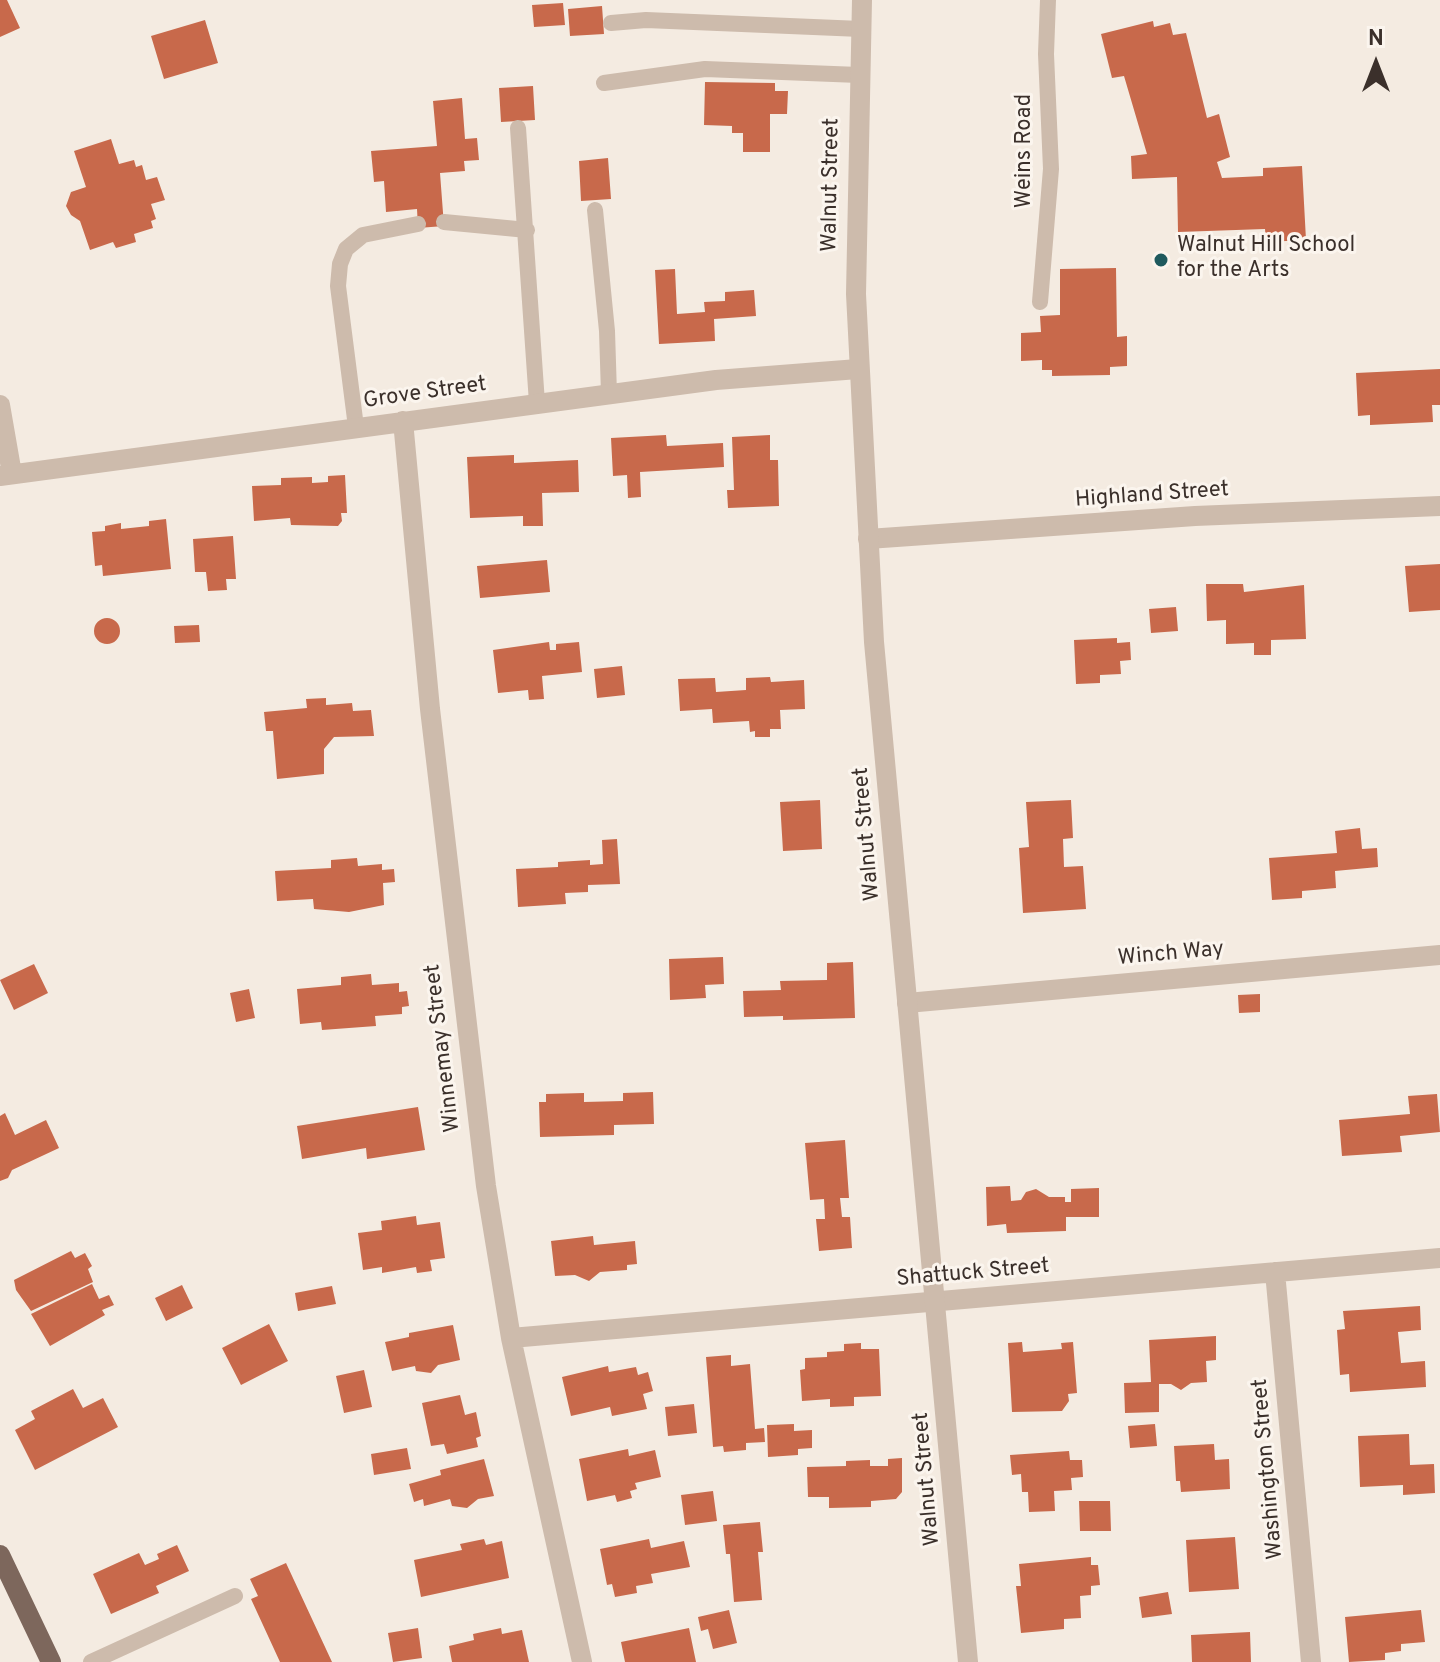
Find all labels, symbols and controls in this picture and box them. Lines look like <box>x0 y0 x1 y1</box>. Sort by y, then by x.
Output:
north arrow <box>1336 24 1416 104</box>
text: N <box>1368 26 1384 53</box>
street label: Weins Road <box>1013 94 1039 208</box>
street label: Walnut Street <box>818 118 846 252</box>
place label: Walnut Hill School for the Arts <box>1177 234 1355 286</box>
marker: Walnut Hill School for the Arts <box>1152 251 1170 269</box>
street label: Grove Street <box>362 372 488 416</box>
street label: Highland Street <box>1074 477 1230 515</box>
street label: Walnut Street <box>849 766 887 902</box>
street label: Winch Way <box>1117 937 1225 973</box>
street label: Winnemay Street <box>421 962 467 1134</box>
street label: Shattuck Street <box>895 1254 1051 1294</box>
street label: Washington Street <box>1248 1378 1290 1560</box>
street label: Walnut Street <box>909 1411 947 1547</box>

